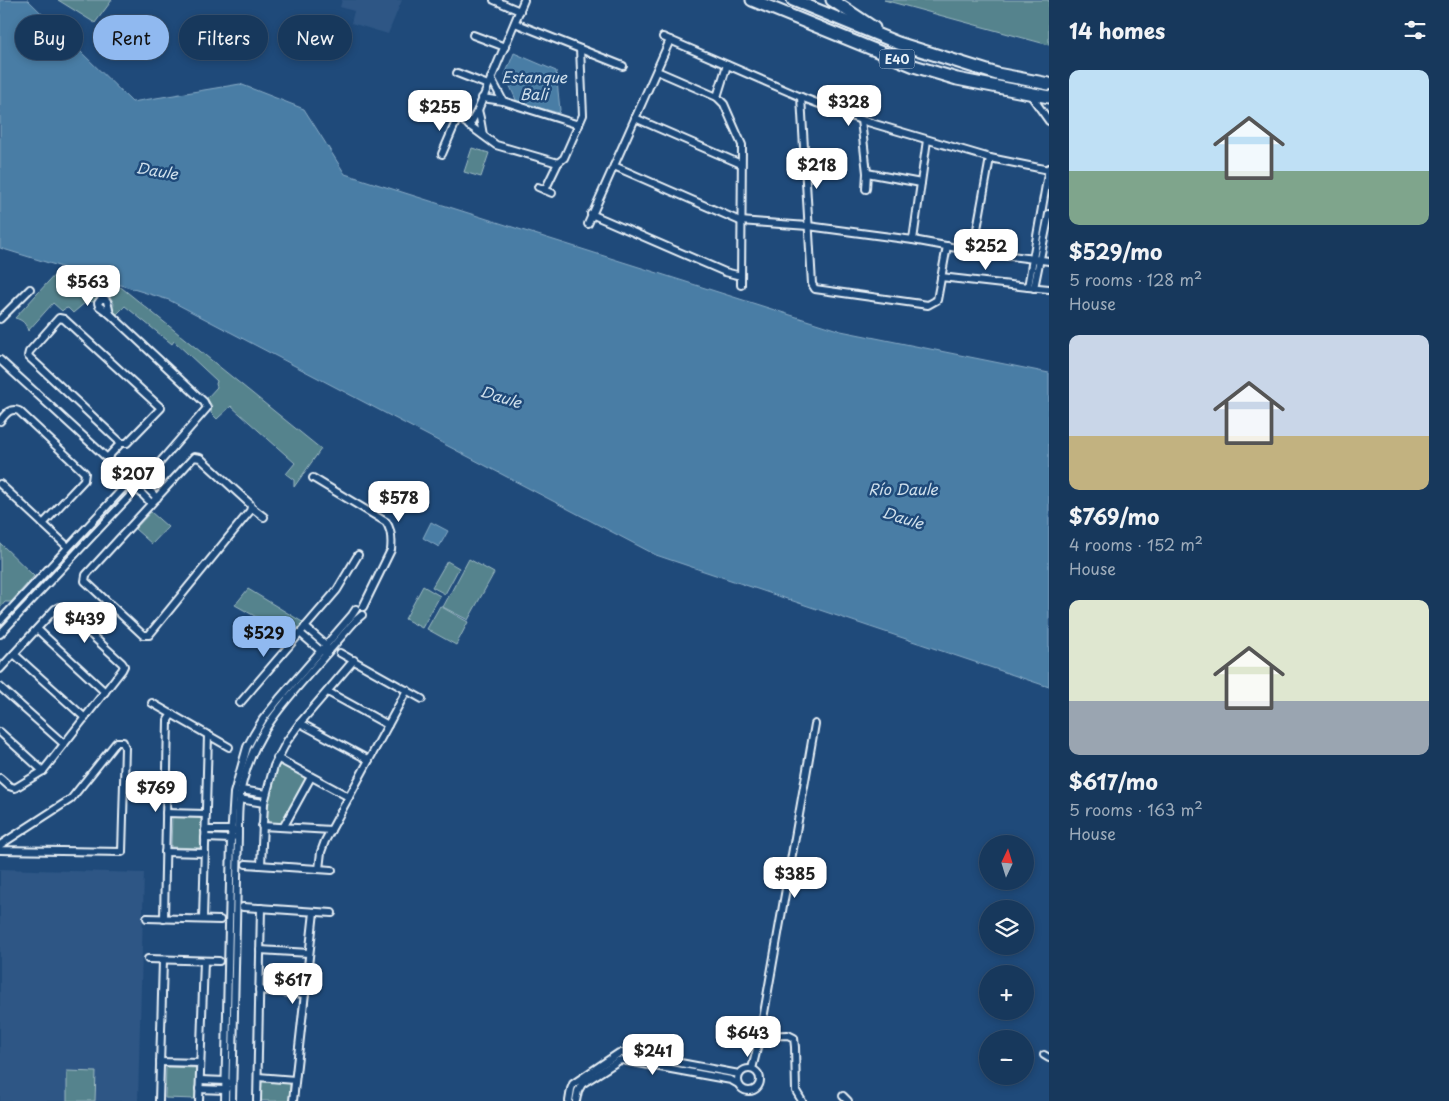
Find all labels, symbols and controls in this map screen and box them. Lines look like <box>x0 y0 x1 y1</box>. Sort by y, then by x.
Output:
text: 14 homes <box>1069 14 1165 46</box>
chip: Buy <box>15 15 83 60</box>
chip: Rent <box>93 15 169 60</box>
chip: Filters <box>179 15 268 60</box>
chip: New <box>278 15 352 60</box>
icon: filters <box>1401 16 1429 44</box>
road number: E40 <box>880 50 914 68</box>
water label: Estanque Bali <box>501 65 568 105</box>
pin: $328 <box>819 84 879 127</box>
text: $328 <box>828 89 870 113</box>
pin: $255 <box>410 90 470 132</box>
text: $255 <box>419 94 461 118</box>
icon: home <box>1204 103 1294 193</box>
pin: $218 <box>787 148 847 190</box>
text: $218 <box>797 152 837 176</box>
water label: Daule <box>134 155 180 185</box>
pin: $252 <box>956 228 1016 271</box>
text: $252 <box>965 233 1007 257</box>
text: $529/mo <box>1069 235 1162 267</box>
pin: $563 <box>58 264 118 307</box>
text: 5 rooms · 128 m² <box>1069 267 1202 291</box>
text: $563 <box>67 269 109 293</box>
text: House <box>1069 291 1116 315</box>
icon: home <box>1204 368 1294 458</box>
water label: Daule <box>477 379 525 413</box>
pin: $207 <box>103 456 163 499</box>
text: $207 <box>112 461 154 485</box>
water label: Río Daule <box>868 477 939 500</box>
pin: $578 <box>369 480 429 523</box>
text: $578 <box>379 485 419 509</box>
water label: Daule <box>879 500 927 534</box>
text: $769/mo <box>1069 500 1159 532</box>
text: 4 rooms · 152 m² <box>1069 532 1203 556</box>
text: House <box>1069 556 1116 580</box>
pin: $439 <box>55 602 115 644</box>
text: $439 <box>65 606 105 630</box>
pin: $529 <box>234 616 294 658</box>
text: $529 <box>244 620 284 644</box>
icon: home <box>1204 633 1294 723</box>
text: $617/mo <box>1069 765 1158 797</box>
pin: $769 <box>126 770 186 813</box>
text: $769 <box>137 775 175 799</box>
text: 5 rooms · 163 m² <box>1069 797 1203 821</box>
text: House <box>1069 821 1116 845</box>
north arrow <box>979 835 1034 890</box>
map controls <box>979 835 1034 1085</box>
pin: $385 <box>765 856 825 899</box>
text: $385 <box>775 861 815 885</box>
button: layers <box>979 900 1034 955</box>
pin: $617 <box>263 962 323 1005</box>
button: + <box>979 965 1034 1020</box>
text: $617 <box>274 967 312 991</box>
pin: $643 <box>718 1016 778 1058</box>
text: $643 <box>727 1020 769 1044</box>
button: − <box>979 1030 1034 1085</box>
pin: $241 <box>623 1034 683 1076</box>
text: $241 <box>634 1038 672 1062</box>

